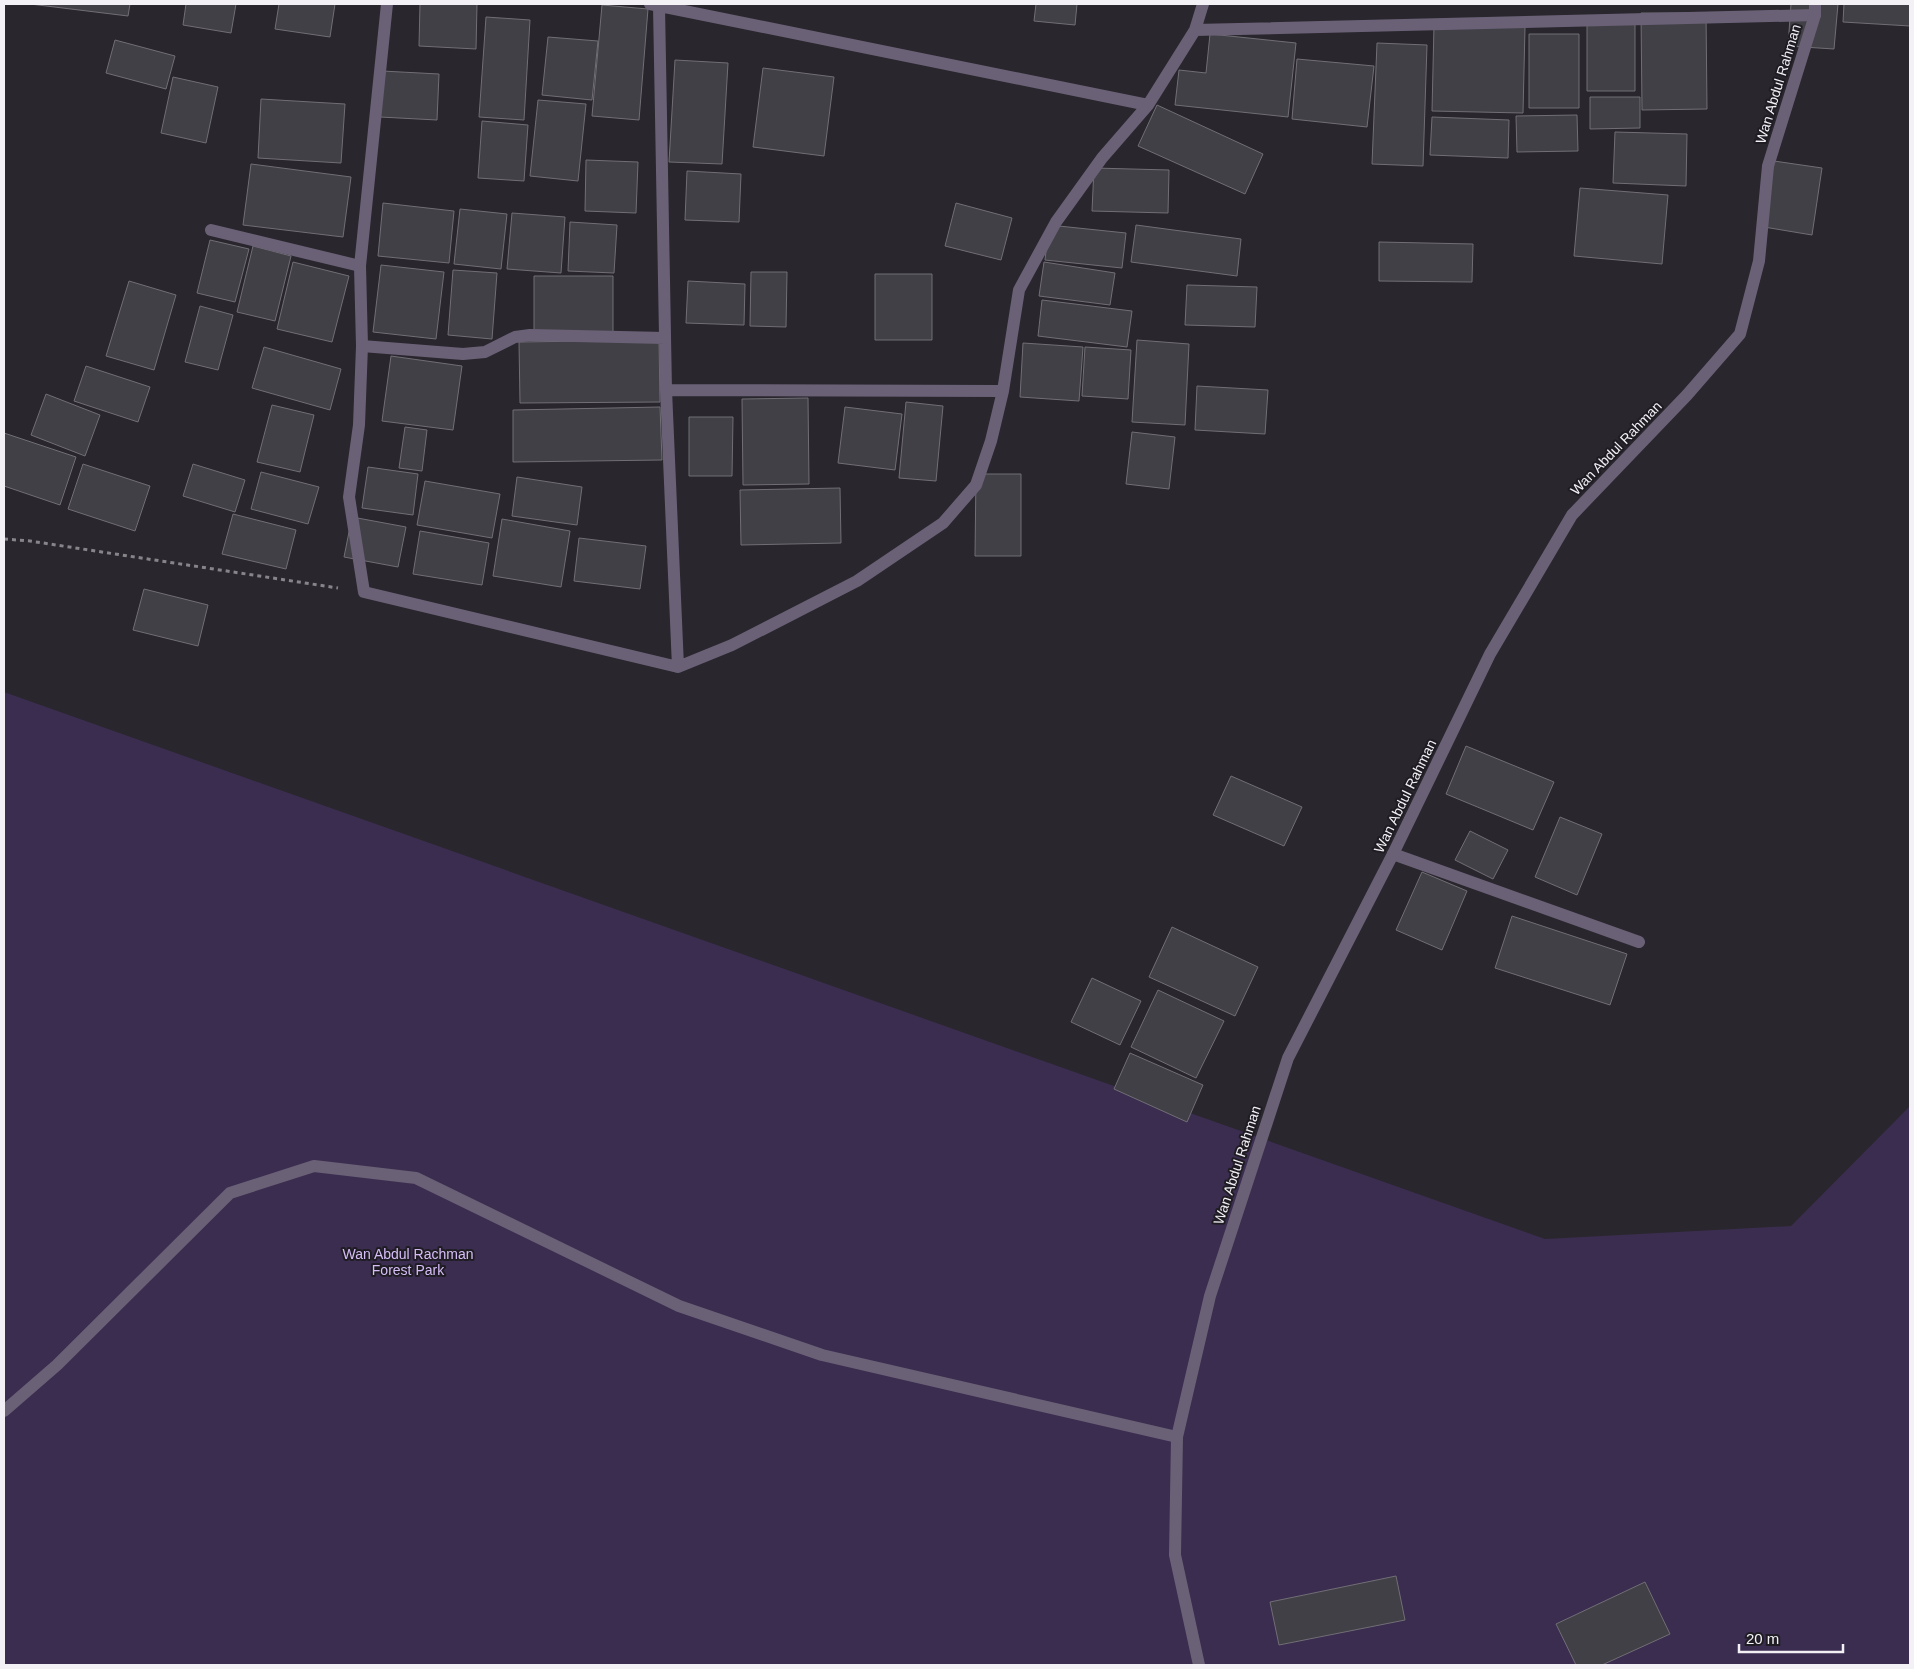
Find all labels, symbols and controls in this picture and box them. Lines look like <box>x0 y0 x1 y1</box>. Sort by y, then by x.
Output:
street label: Wan Abdul Rahman <box>1752 22 1804 146</box>
street label: Wan Abdul Rahman <box>1567 398 1665 498</box>
street label: Wan Abdul Rahman <box>1371 737 1439 855</box>
street label: Wan Abdul Rahman <box>1210 1104 1264 1226</box>
park label: Wan Abdul Rachman Forest Park <box>343 1246 474 1278</box>
scale bar <box>1739 1622 1843 1654</box>
text: 20 m <box>1746 1630 1779 1647</box>

